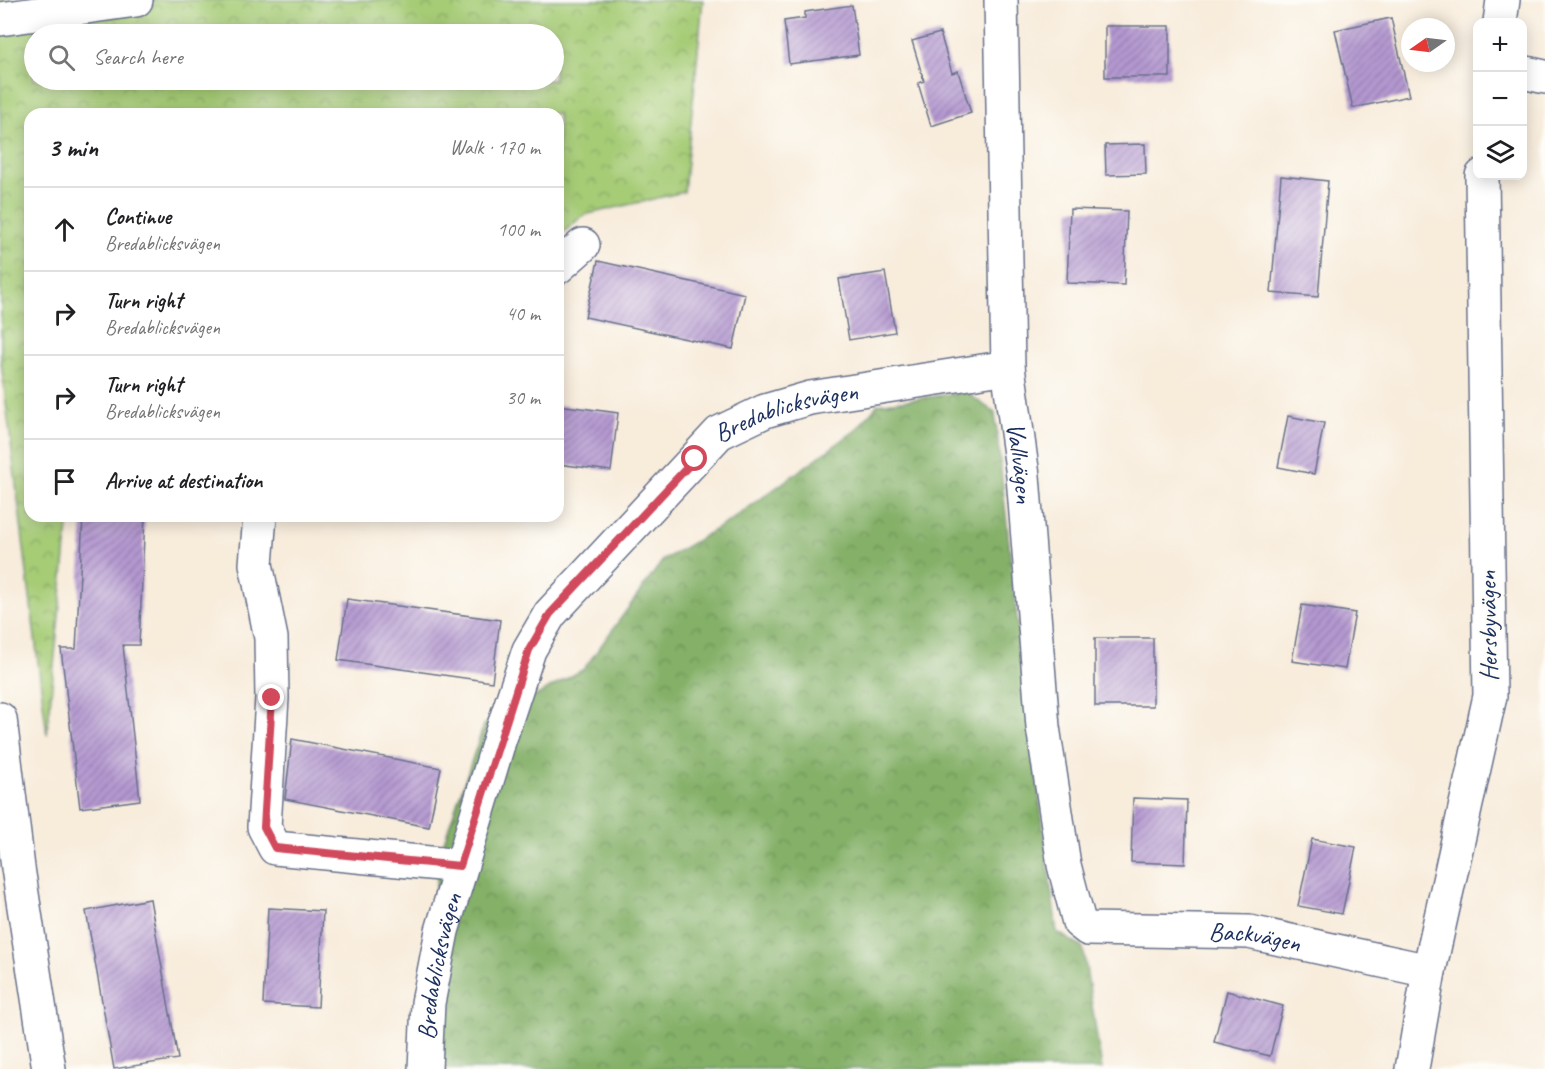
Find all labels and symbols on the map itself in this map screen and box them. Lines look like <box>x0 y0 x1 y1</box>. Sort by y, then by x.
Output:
north arrow <box>1401 18 1455 72</box>
street label: Bredablicksvägen <box>709 374 860 449</box>
street label: Vallvägen <box>999 421 1042 505</box>
route start <box>681 445 707 471</box>
street label: Hersbyvägen <box>1471 570 1505 682</box>
route end <box>258 684 284 710</box>
street label: Bredablicksvägen <box>410 888 469 1041</box>
street label: Backvägen <box>1208 915 1304 959</box>

